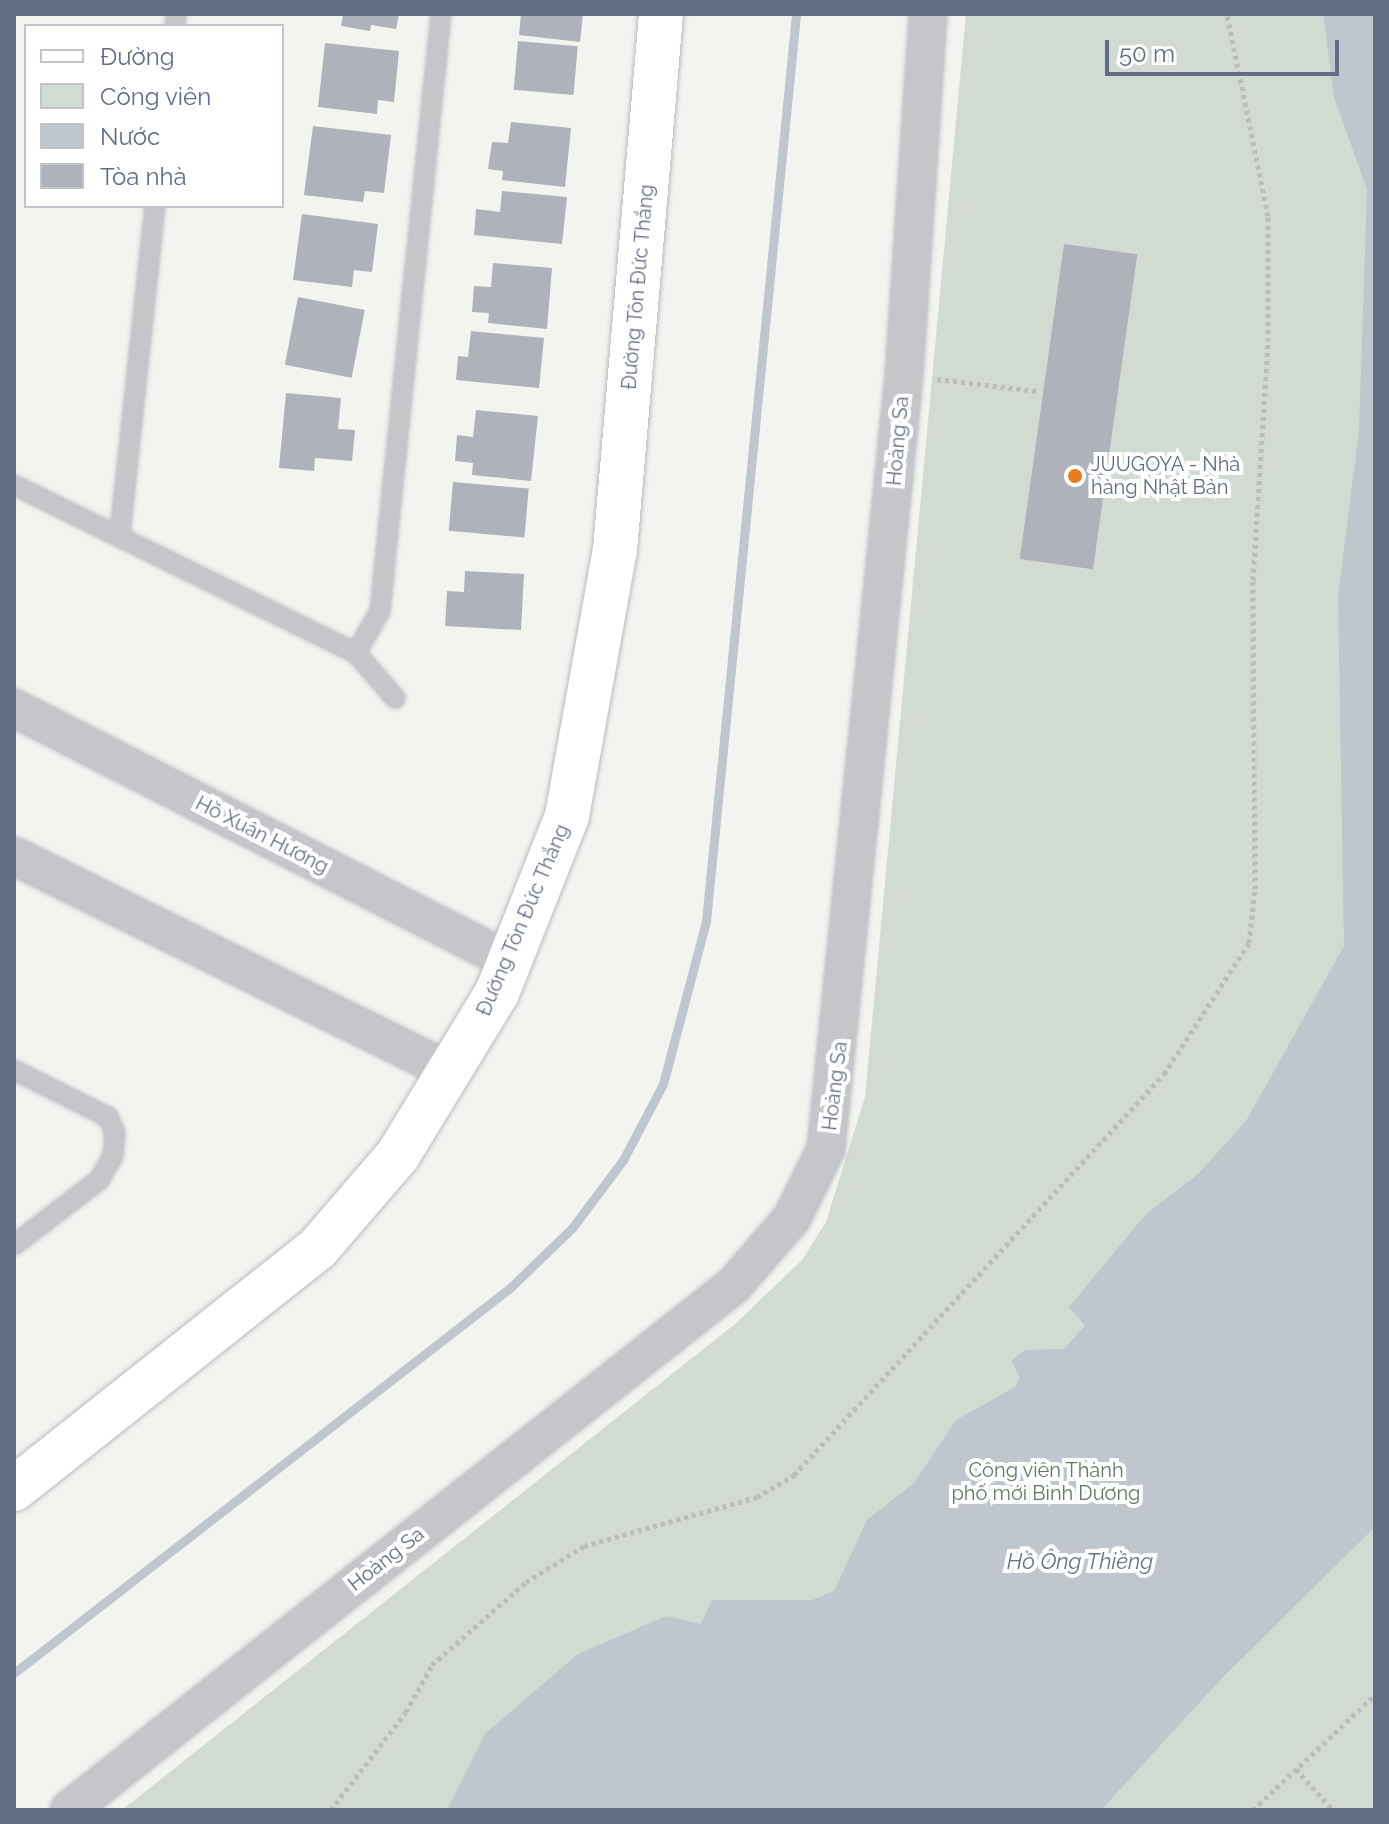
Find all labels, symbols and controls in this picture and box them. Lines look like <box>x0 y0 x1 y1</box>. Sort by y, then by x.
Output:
legend <box>24 24 284 208</box>
scale bar <box>1109 24 1343 74</box>
text: 50 m <box>1119 39 1175 68</box>
text: Đường <box>100 42 175 71</box>
text: Công viên <box>100 82 211 111</box>
text: Nước <box>100 122 160 151</box>
text: Tòa nhà <box>100 162 187 191</box>
street label: Đường Tôn Đức Thắng <box>617 183 659 391</box>
street label: Hoàng Sa <box>882 395 914 487</box>
place label: JUUGOYA - Nhà hàng Nhật Bản <box>1091 452 1241 499</box>
marker: JUUGOYA - Nhà hàng Nhật Bản <box>1066 467 1084 485</box>
street label: Hồ Xuân Hương <box>191 791 333 879</box>
street label: Đường Tôn Đức Thắng <box>471 820 575 1020</box>
street label: Hoàng Sa <box>818 1040 852 1132</box>
park label: Công viên Thành phố mới Bình Dương <box>952 1458 1140 1505</box>
street label: Hoàng Sa <box>343 1522 429 1596</box>
water label: Hồ Ông Thiềng <box>1006 1549 1154 1575</box>

